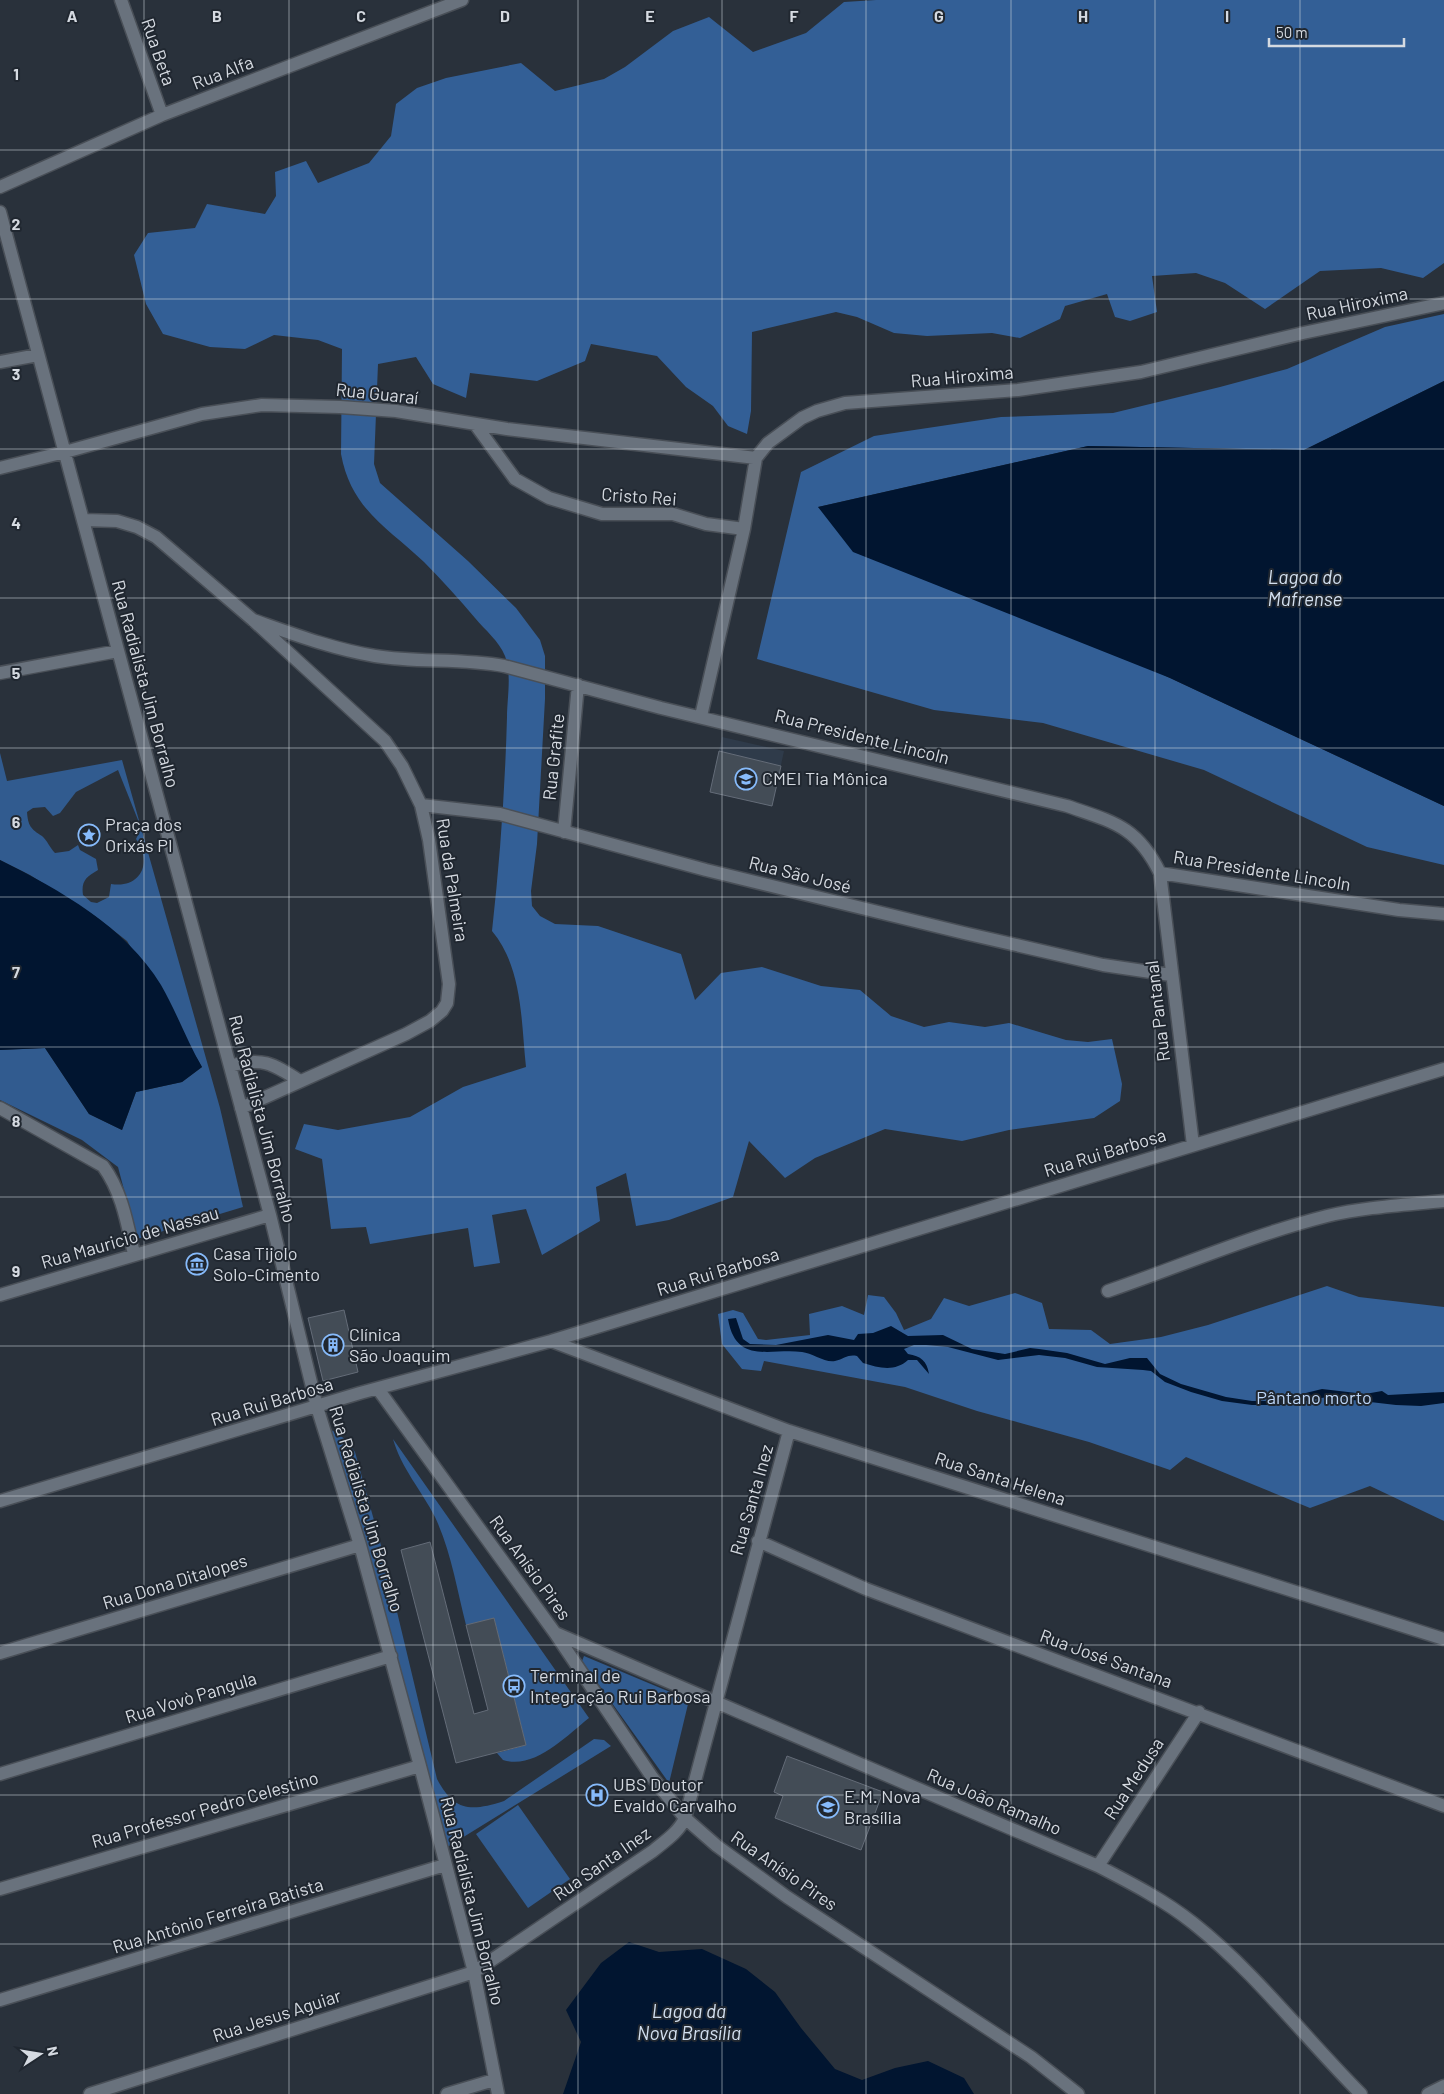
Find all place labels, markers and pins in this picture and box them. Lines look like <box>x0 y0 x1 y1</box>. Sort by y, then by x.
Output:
school or university icon: CMEI Tia Mônica <box>734 767 758 791</box>
place label: CMEI Tia Mônica <box>762 767 888 789</box>
place label: Praça dos Orixás PI <box>105 813 182 856</box>
place icon: Praça dos Orixás PI <box>77 823 101 847</box>
place label: Casa Tijolo Solo-Cimento <box>213 1242 320 1285</box>
museum icon: Casa Tijolo Solo-Cimento <box>185 1252 209 1276</box>
place label: Clínica São Joaquim <box>349 1323 450 1366</box>
building icon: Clínica São Joaquim <box>321 1333 345 1357</box>
place label: Terminal de Integração Rui Barbosa <box>530 1664 711 1707</box>
bus stop icon: Terminal de Integração Rui Barbosa <box>502 1674 526 1698</box>
place label: UBS Doutor Evaldo Carvalho <box>613 1773 737 1816</box>
hospital icon: UBS Doutor Evaldo Carvalho <box>585 1783 609 1807</box>
place label: E.M. Nova Brasília <box>844 1785 921 1828</box>
school or university icon: E.M. Nova Brasília <box>816 1795 840 1819</box>

